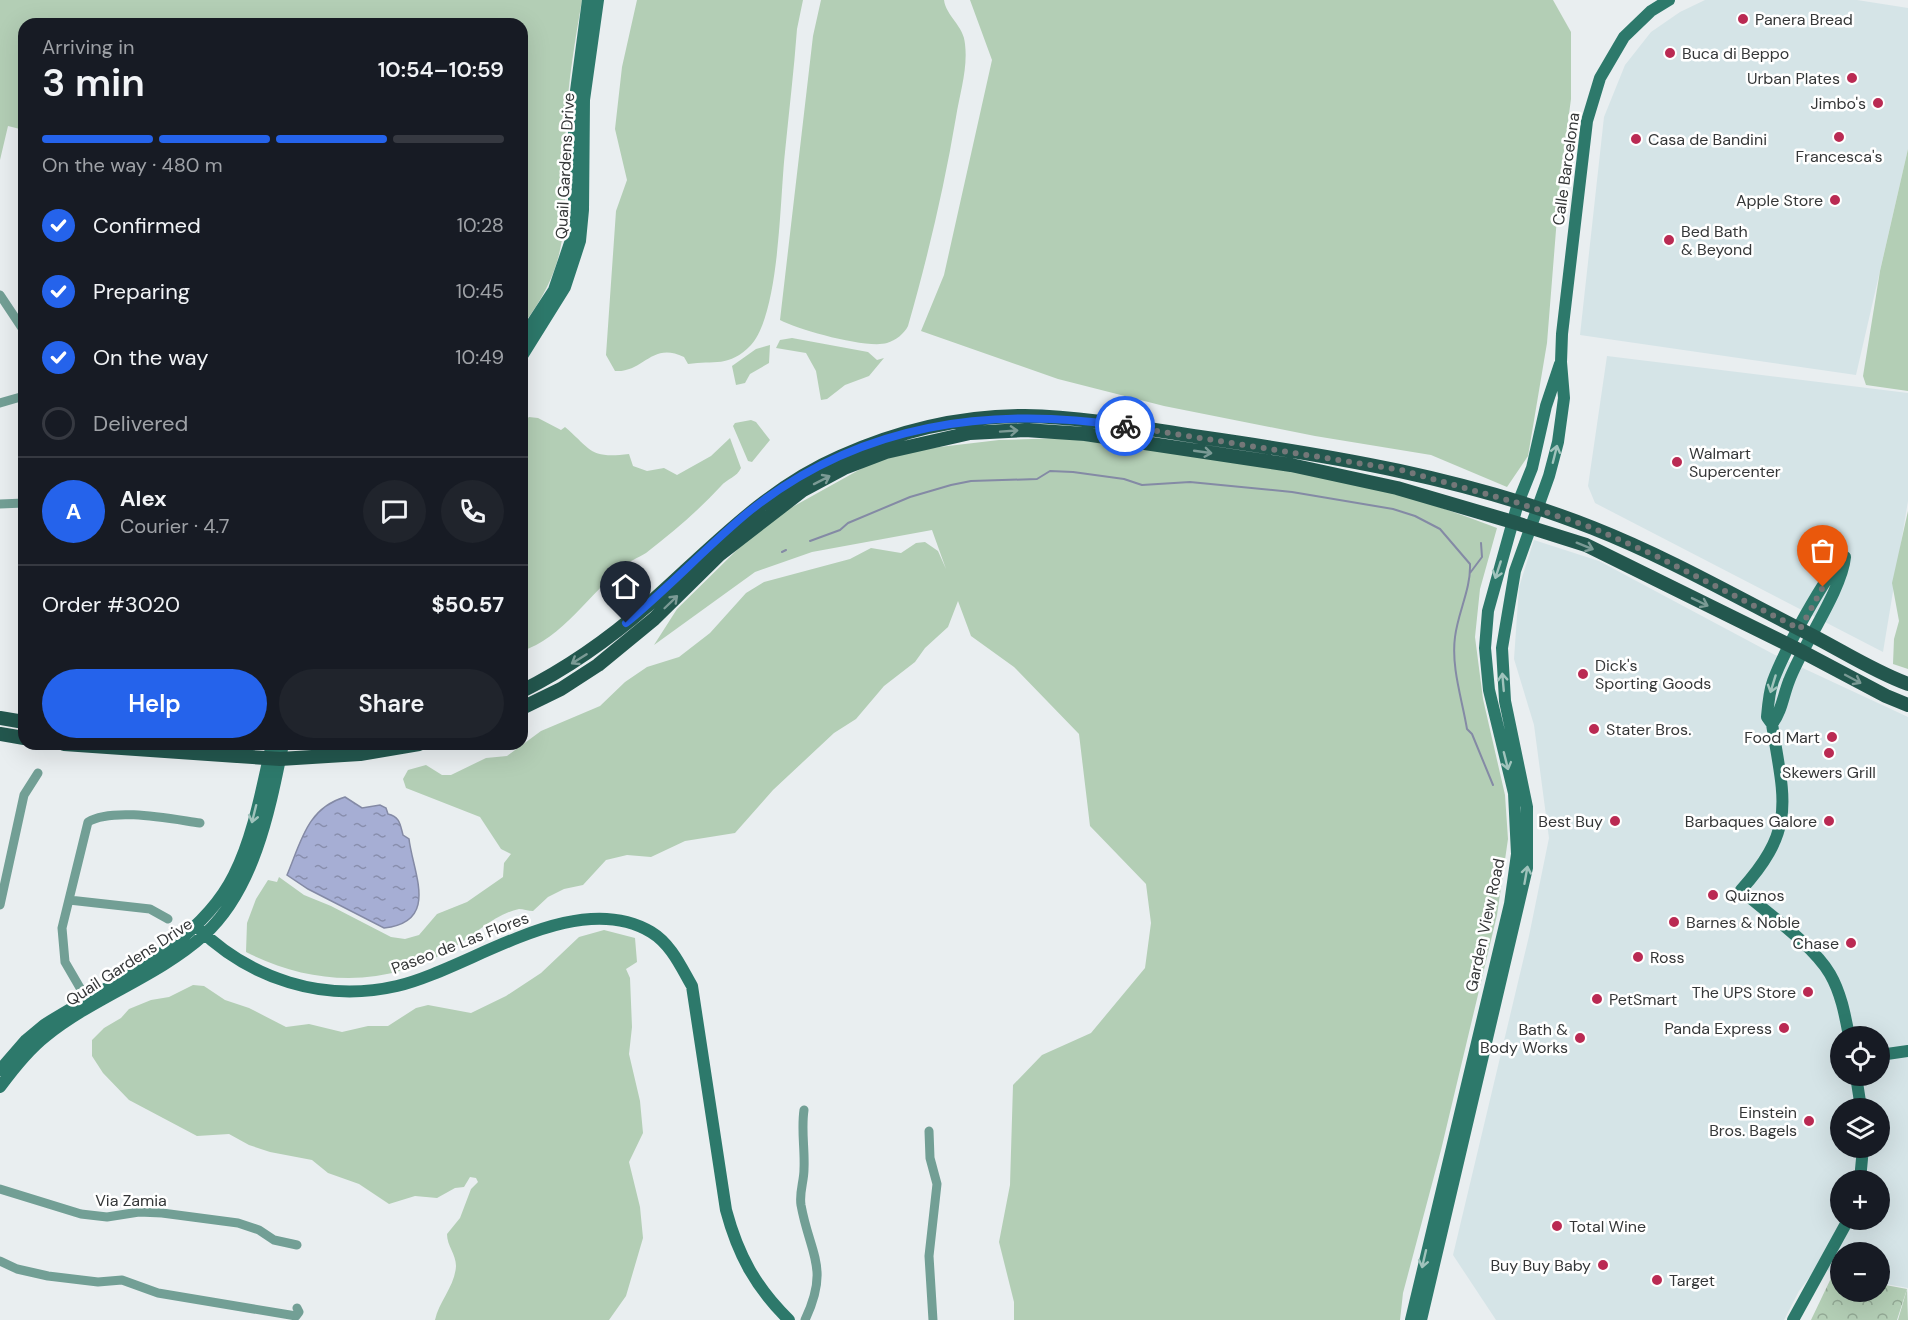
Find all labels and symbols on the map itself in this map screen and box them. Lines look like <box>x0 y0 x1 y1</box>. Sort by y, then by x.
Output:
place label: Panera Bread <box>1755 9 1853 30</box>
marker: Panera Bread <box>1736 12 1750 26</box>
place label: Buca di Beppo <box>1682 43 1789 64</box>
marker: Buca di Beppo <box>1663 46 1677 60</box>
place label: Urban Plates <box>1747 68 1840 89</box>
marker: Urban Plates <box>1845 71 1859 85</box>
street label: Quail Gardens Drive <box>551 92 579 240</box>
place label: Jimbo's <box>1810 93 1866 114</box>
marker: Jimbo's <box>1871 96 1885 110</box>
street label: Calle Barcelona <box>1548 111 1584 227</box>
place label: Casa de Bandini <box>1648 129 1767 150</box>
marker: Francesca's <box>1832 130 1846 144</box>
marker: Casa de Bandini <box>1629 132 1643 146</box>
place label: Francesca's <box>1795 146 1883 167</box>
place label: Apple Store <box>1736 190 1823 211</box>
marker: Apple Store <box>1828 193 1842 207</box>
place label: Bed Bath & Beyond <box>1681 221 1752 260</box>
marker: Bed Bath & Beyond <box>1662 233 1676 247</box>
courier <box>1095 396 1155 456</box>
one-way arrow <box>999 425 1019 436</box>
place label: Walmart Supercenter <box>1689 443 1781 482</box>
one-way arrow <box>1549 444 1561 463</box>
one-way arrow <box>1192 446 1212 457</box>
marker: Walmart Supercenter <box>1670 455 1684 469</box>
one-way arrow <box>813 473 831 485</box>
pin <box>1797 525 1848 587</box>
one-way arrow <box>1576 541 1594 552</box>
one-way arrow <box>1492 560 1503 579</box>
pin <box>600 561 651 623</box>
one-way arrow <box>664 595 679 609</box>
one-way arrow <box>1690 596 1708 608</box>
one-way arrow <box>571 654 588 666</box>
place label: Dick's Sporting Goods <box>1595 655 1711 694</box>
marker: Dick's Sporting Goods <box>1576 667 1590 681</box>
one-way arrow <box>1497 673 1508 693</box>
one-way arrow <box>1844 673 1861 685</box>
one-way arrow <box>1767 674 1778 693</box>
place label: Stater Bros. <box>1606 719 1691 740</box>
marker: Stater Bros. <box>1587 722 1601 736</box>
place label: Food Mart <box>1744 727 1820 748</box>
marker: Food Mart <box>1825 730 1839 744</box>
marker: Skewers Grill <box>1822 746 1836 760</box>
one-way arrow <box>1501 751 1513 770</box>
place label: Skewers Grill <box>1782 762 1876 783</box>
one-way arrow <box>248 805 260 824</box>
place label: Best Buy <box>1538 811 1603 832</box>
place label: Barbaques Galore <box>1685 811 1817 832</box>
marker: Best Buy <box>1608 814 1622 828</box>
marker: Barbaques Galore <box>1822 814 1836 828</box>
street label: Garden View Road <box>1461 856 1509 994</box>
one-way arrow <box>1520 865 1531 885</box>
place label: Quiznos <box>1725 885 1784 906</box>
marker: Quiznos <box>1706 888 1720 902</box>
street label: Paseo de Las Flores <box>388 907 532 979</box>
place label: Barnes & Noble <box>1686 912 1800 933</box>
street label: Quail Gardens Drive <box>62 913 196 1011</box>
marker: Barnes & Noble <box>1667 915 1681 929</box>
place label: Chase <box>1793 933 1839 954</box>
marker: Chase <box>1844 936 1858 950</box>
place label: Ross <box>1650 947 1685 968</box>
marker: Ross <box>1631 950 1645 964</box>
place label: The UPS Store <box>1692 982 1796 1003</box>
marker: The UPS Store <box>1801 985 1815 999</box>
place label: PetSmart <box>1609 989 1677 1010</box>
marker: PetSmart <box>1590 992 1604 1006</box>
place label: Panda Express <box>1664 1018 1772 1039</box>
place label: Bath & Body Works <box>1480 1019 1568 1058</box>
marker: Panda Express <box>1777 1021 1791 1035</box>
marker: Bath & Body Works <box>1573 1031 1587 1045</box>
place label: Einstein Bros. Bagels <box>1709 1102 1797 1141</box>
marker: Einstein Bros. Bagels <box>1802 1114 1816 1128</box>
street label: Via Zamia <box>95 1190 167 1211</box>
place label: Total Wine <box>1569 1216 1646 1237</box>
marker: Total Wine <box>1550 1219 1564 1233</box>
one-way arrow <box>1417 1249 1429 1268</box>
place label: Buy Buy Baby <box>1490 1255 1591 1276</box>
marker: Buy Buy Baby <box>1596 1258 1610 1272</box>
place label: Target <box>1669 1270 1715 1291</box>
marker: Target <box>1650 1273 1664 1287</box>

